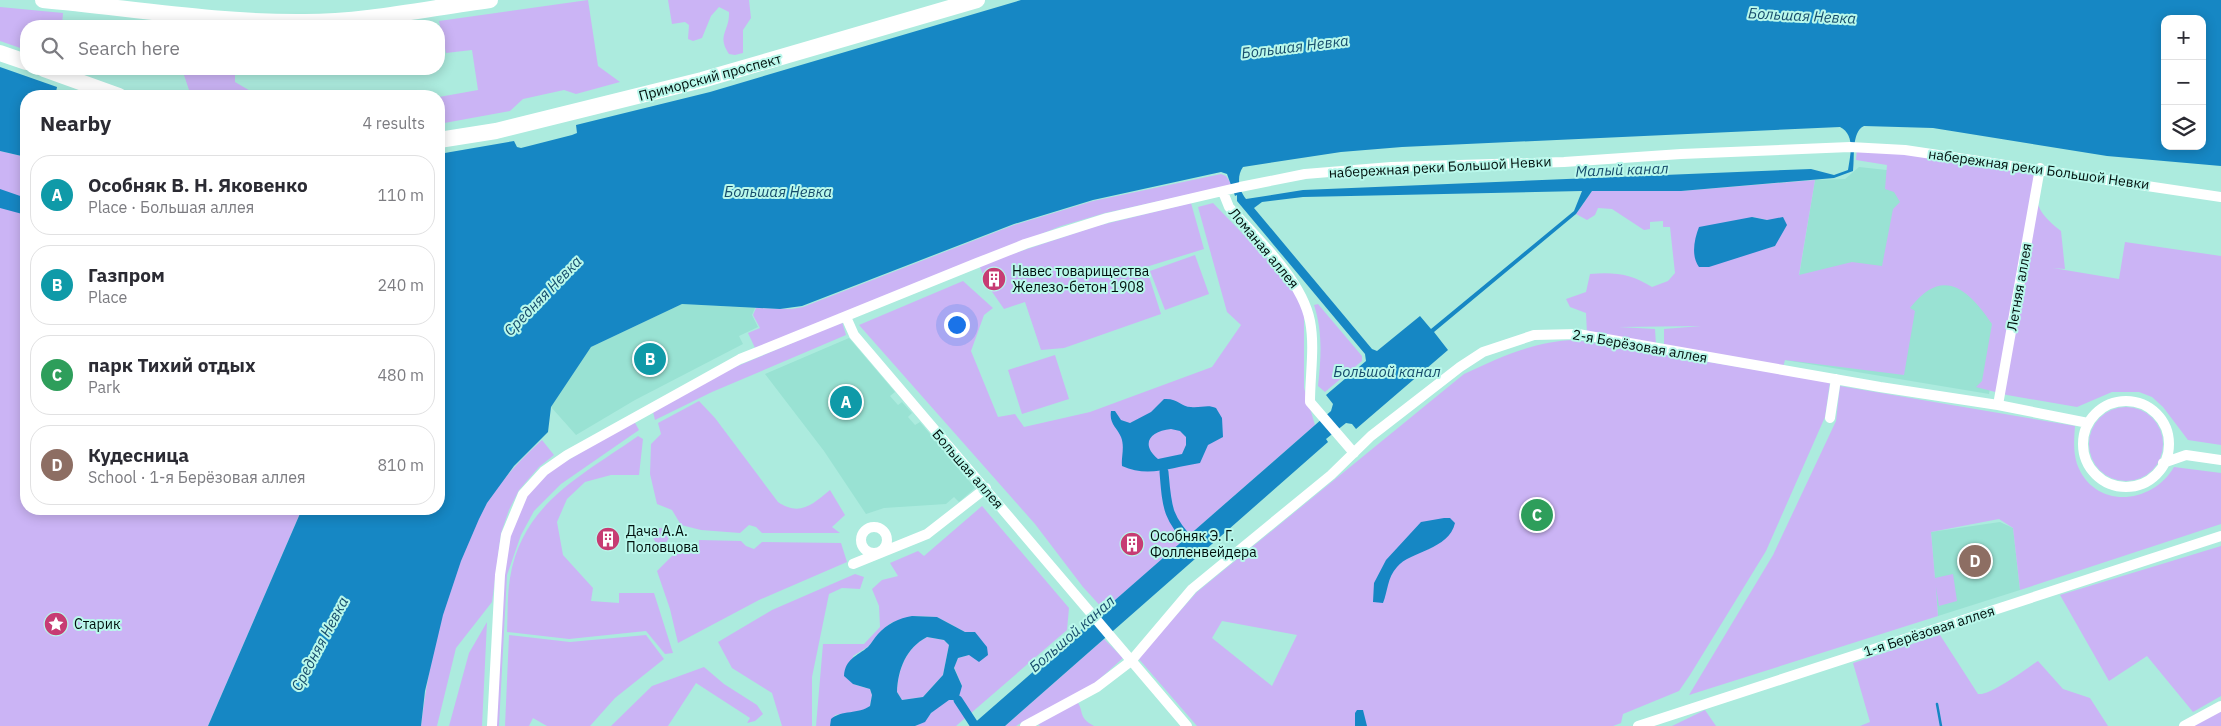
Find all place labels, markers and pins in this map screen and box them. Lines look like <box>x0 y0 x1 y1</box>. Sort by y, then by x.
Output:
place label: Навес товарищества Железо-бетон 1908 <box>1012 262 1150 296</box>
building icon: Навес товарищества Железо-бетон 1908 <box>981 266 1007 292</box>
pin: B <box>634 340 666 378</box>
pin: A <box>830 383 862 421</box>
pin: C <box>1521 496 1553 534</box>
place label: Дача А.А. Половцова <box>626 522 699 556</box>
building icon: Дача А.А. Половцова <box>595 526 621 552</box>
place label: Особняк Э. Г. Фолленвейдера <box>1150 527 1257 561</box>
building icon: Особняк Э. Г. Фолленвейдера <box>1119 531 1145 557</box>
pin: D <box>1959 542 1991 580</box>
place icon: Старик <box>43 611 69 637</box>
place label: Старик <box>74 615 121 633</box>

